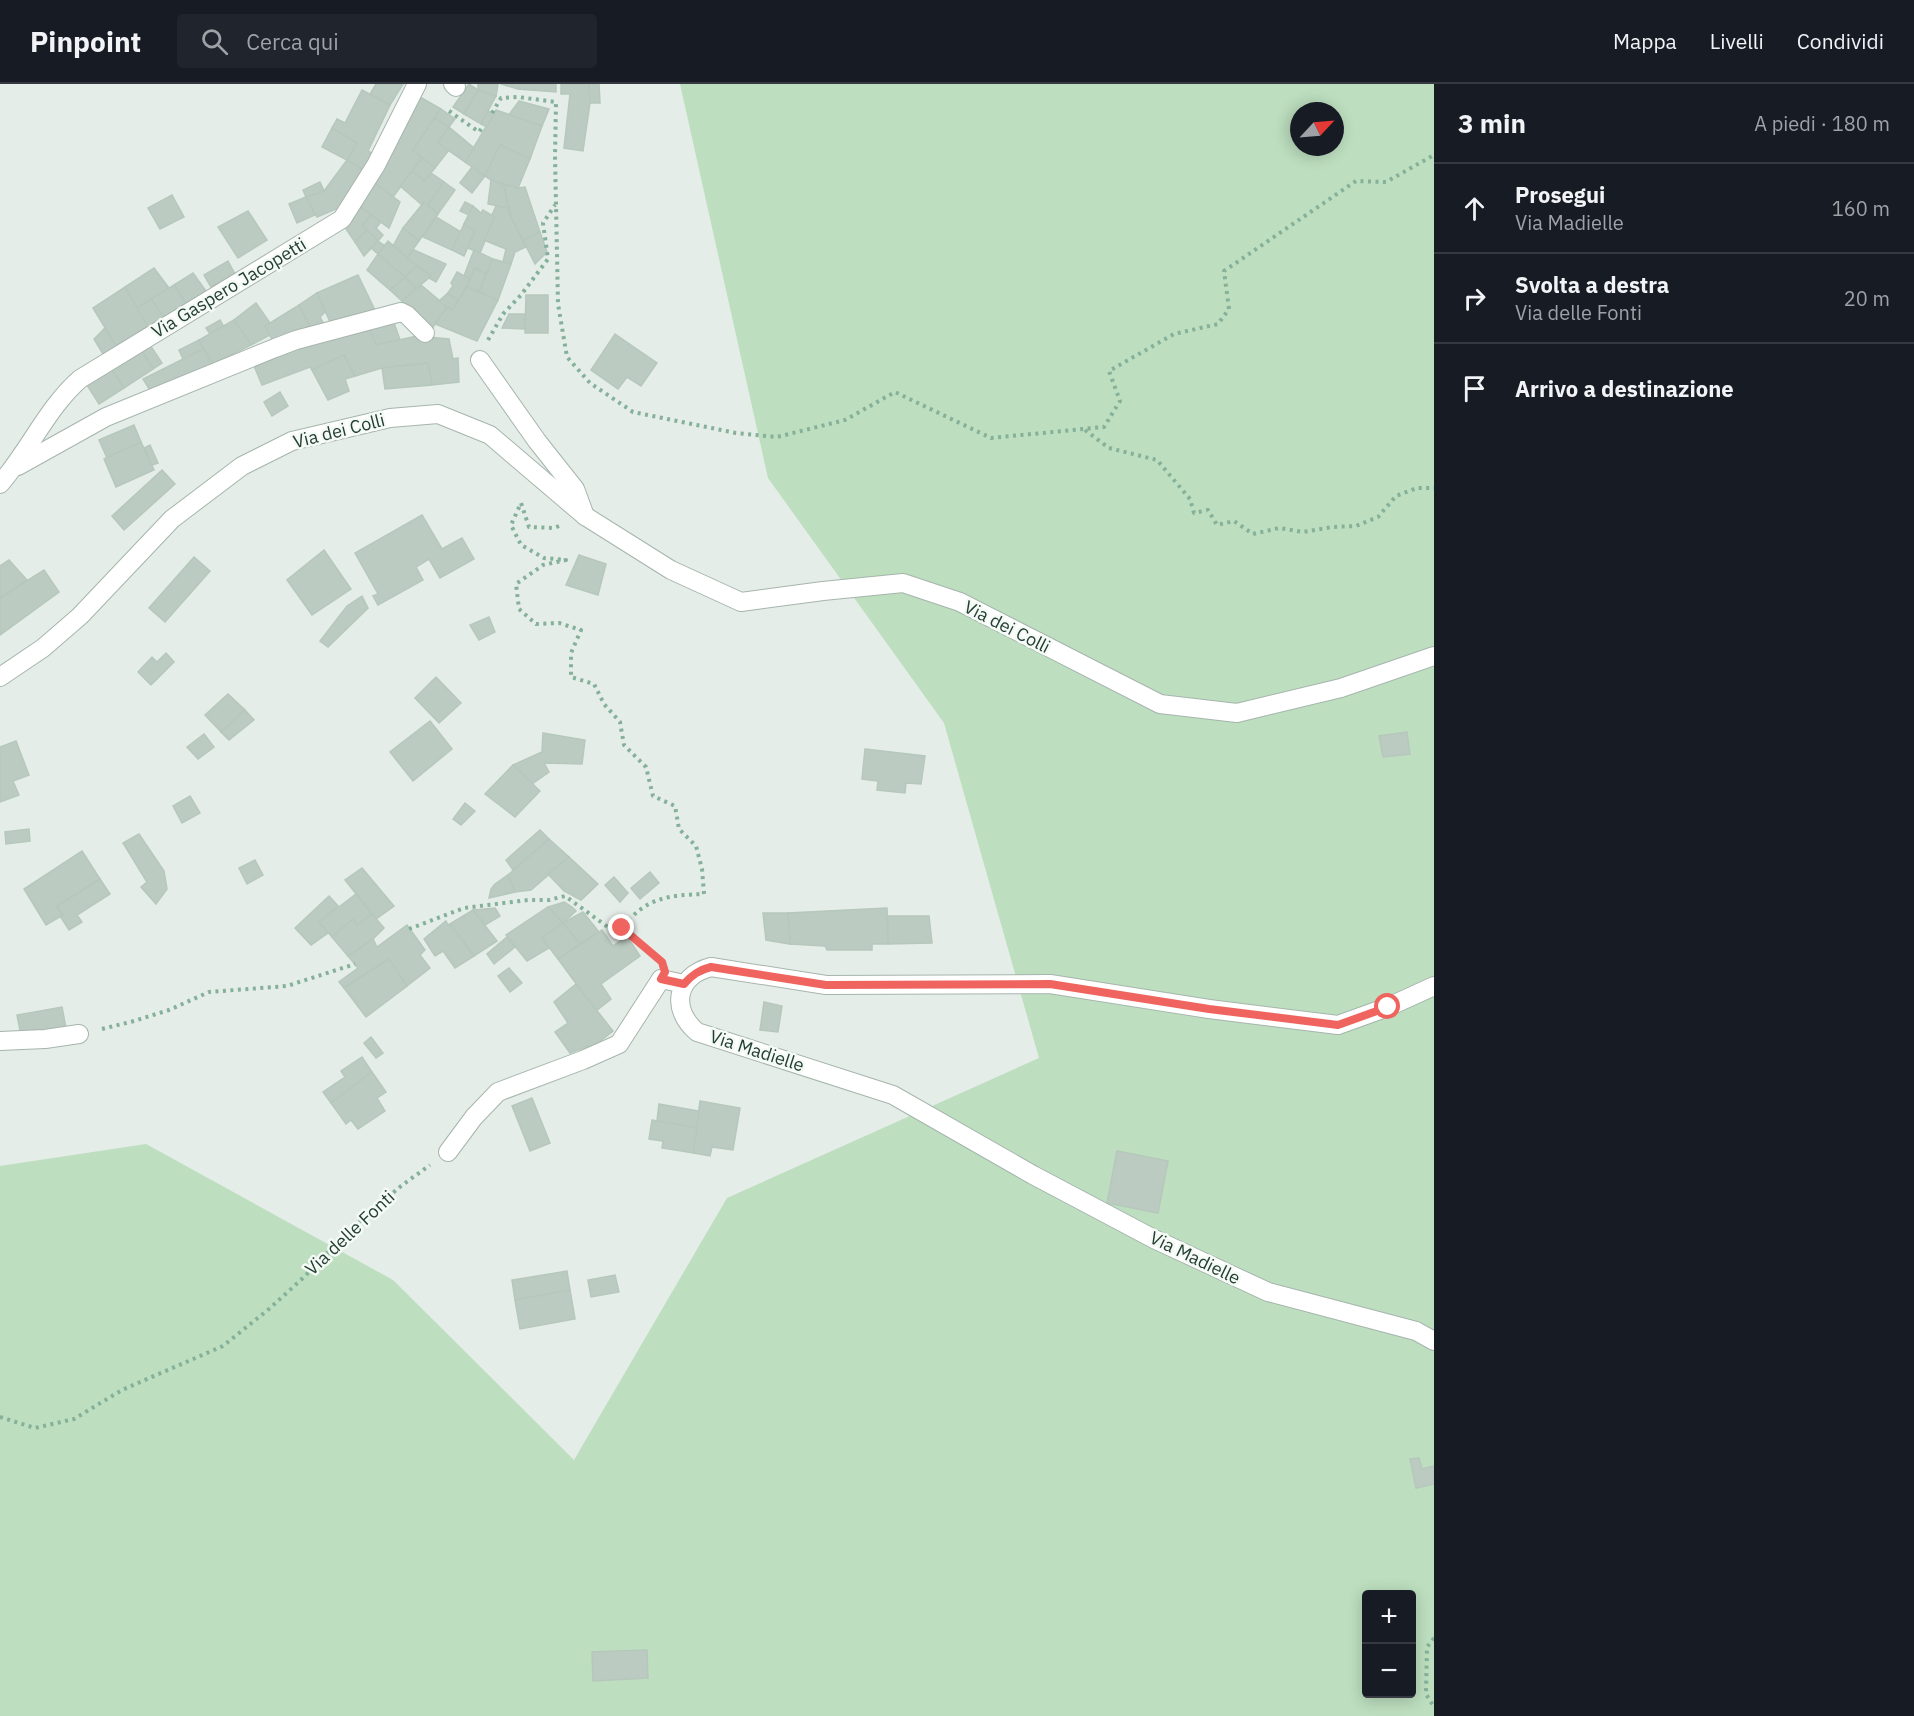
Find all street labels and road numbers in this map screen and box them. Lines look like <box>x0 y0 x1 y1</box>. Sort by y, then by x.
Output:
street label: Via Gaspero Jacopetti <box>147 232 310 343</box>
street label: Via dei Colli <box>291 408 387 453</box>
street label: Via dei Colli <box>960 595 1054 658</box>
street label: Via Madielle <box>707 1024 807 1077</box>
street label: Via delle Fonti <box>300 1185 399 1280</box>
street label: Via Madielle <box>1146 1226 1244 1289</box>

